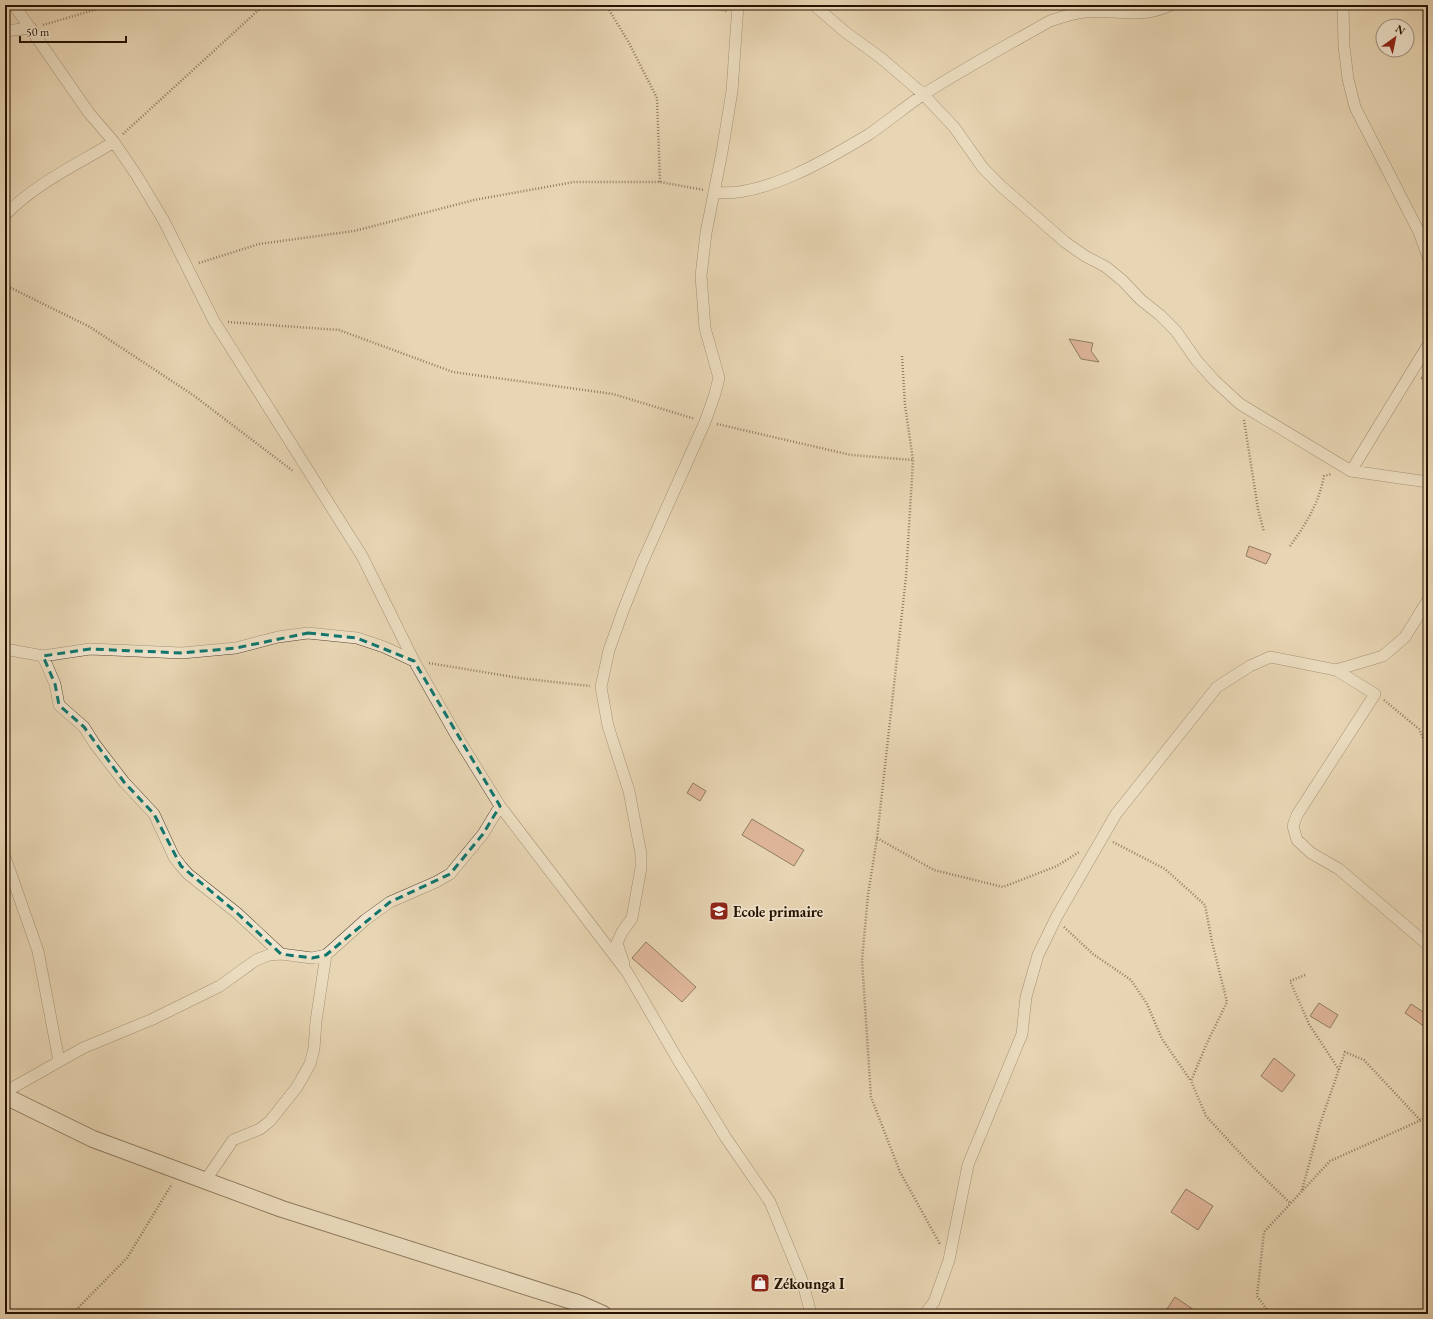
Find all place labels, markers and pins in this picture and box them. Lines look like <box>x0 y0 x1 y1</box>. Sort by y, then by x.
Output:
school or university icon: Ecole primaire <box>708 900 730 922</box>
place label: Ecole primaire <box>733 902 823 921</box>
shop icon: Zékounga I <box>749 1272 771 1294</box>
place label: Zékounga I <box>774 1274 845 1293</box>

